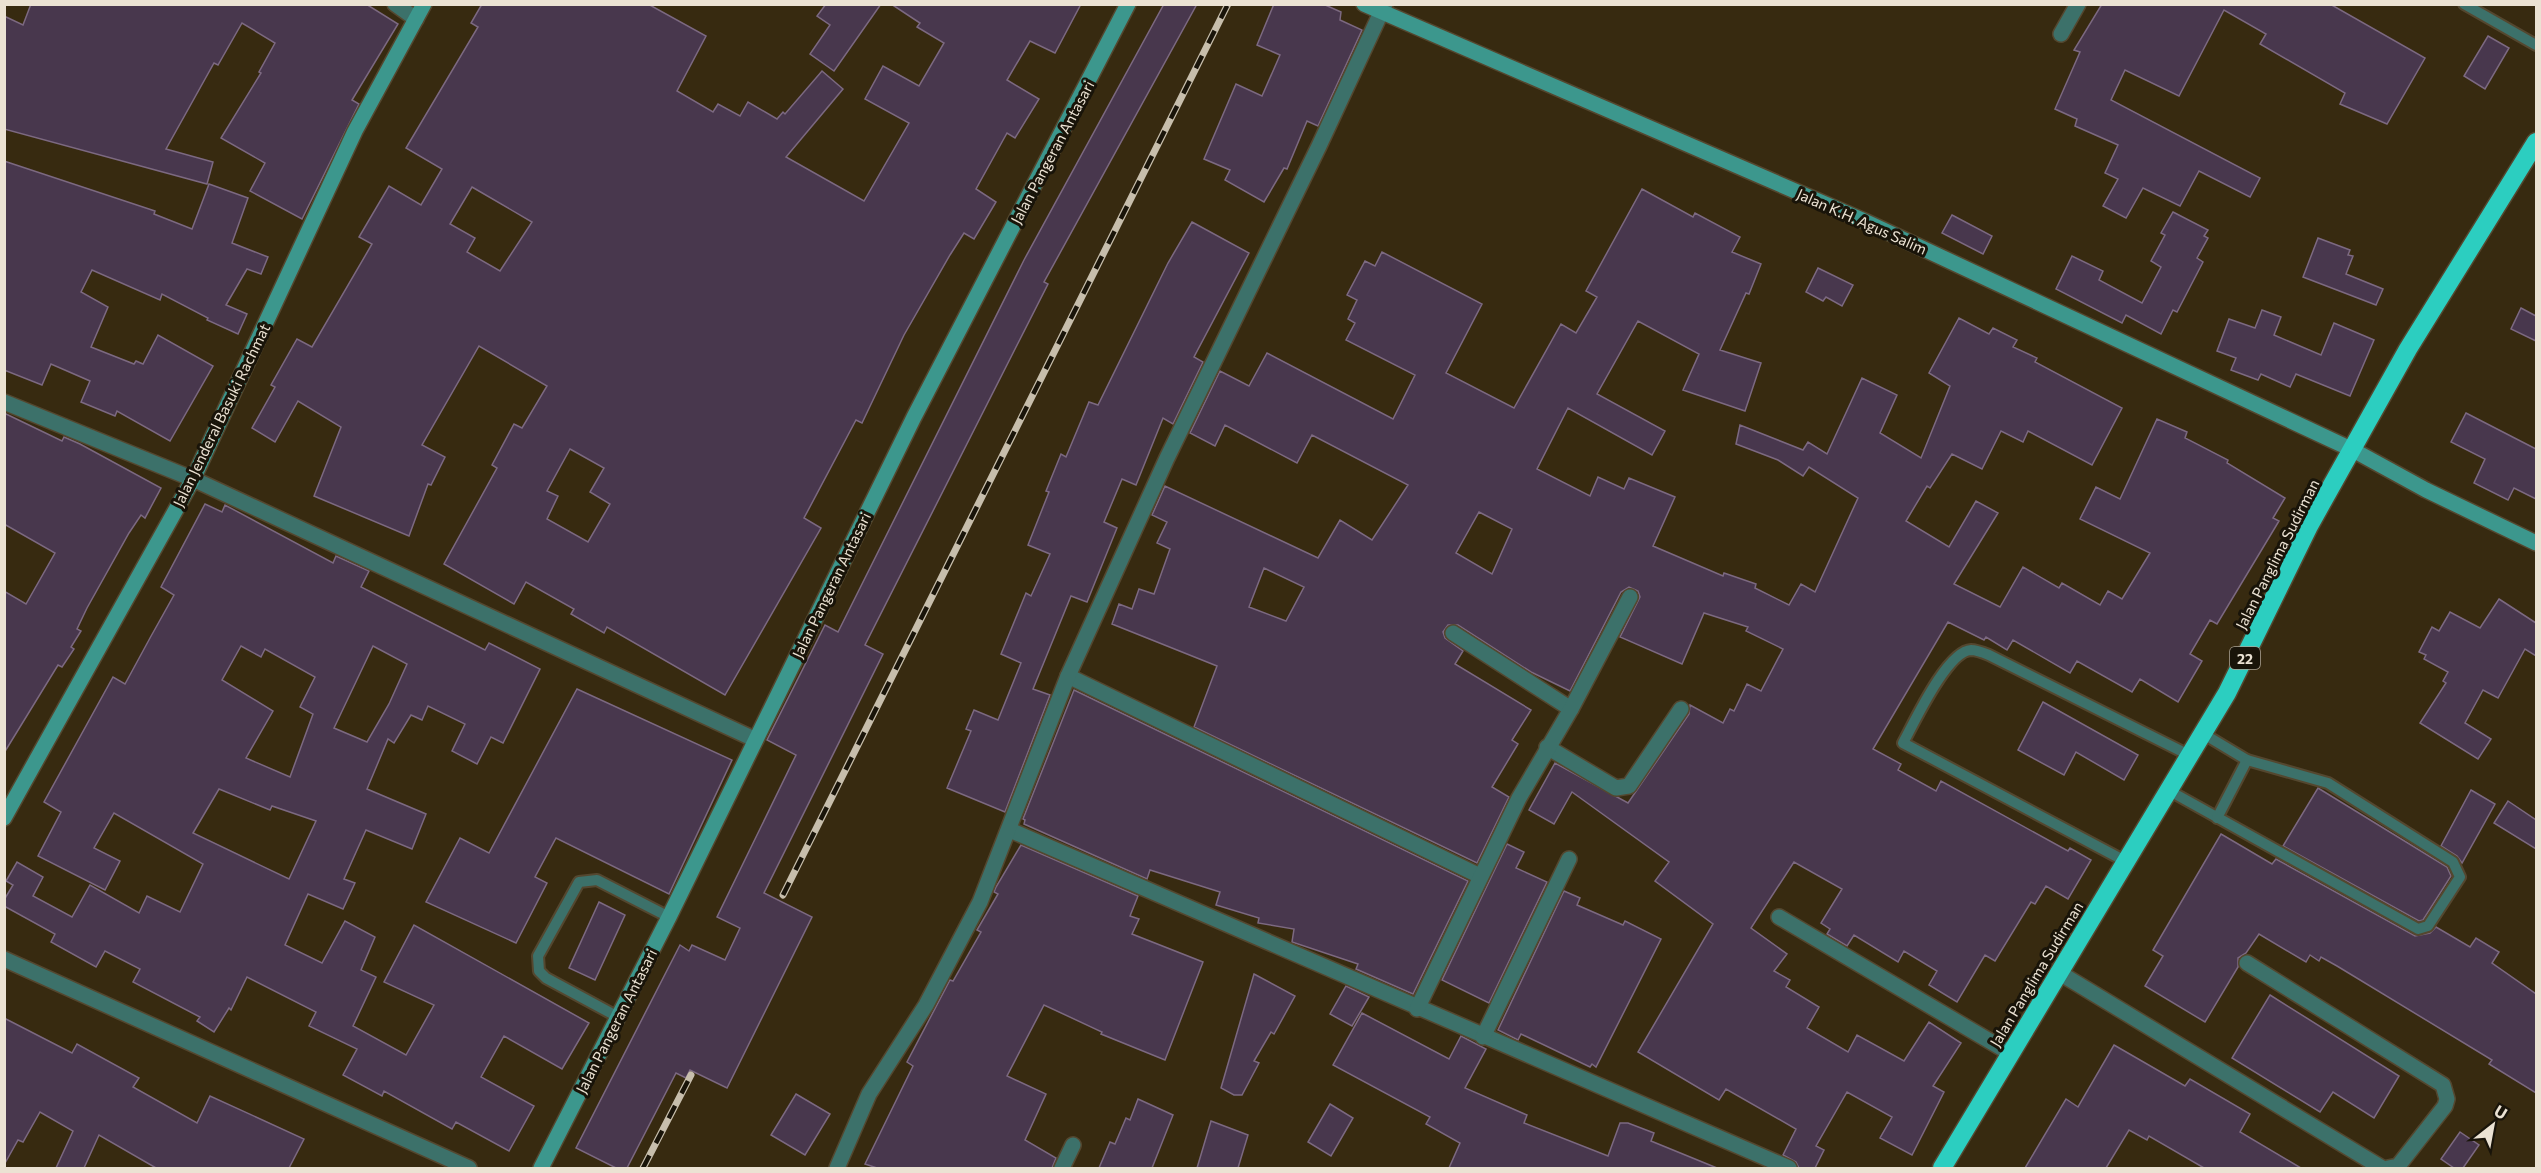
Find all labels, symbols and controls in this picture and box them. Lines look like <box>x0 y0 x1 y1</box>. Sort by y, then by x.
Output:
street label: Jalan Pangeran Antasari <box>1007 77 1097 227</box>
street label: Jalan K.H. Agus Salim <box>1794 184 1930 258</box>
street label: Jalan Jenderal Basuki Rachmat <box>169 320 273 510</box>
street label: Jalan Panglima Sudirman <box>2231 476 2323 632</box>
street label: Jalan Pangeran Antasari <box>788 509 874 661</box>
road number: 22 <box>2230 647 2260 669</box>
street label: Jalan Panglima Sudirman <box>1986 898 2086 1050</box>
street label: Jalan Pangeran Antasari <box>572 946 660 1096</box>
north arrow <box>2463 1095 2523 1155</box>
text: U <box>2491 1101 2511 1123</box>

